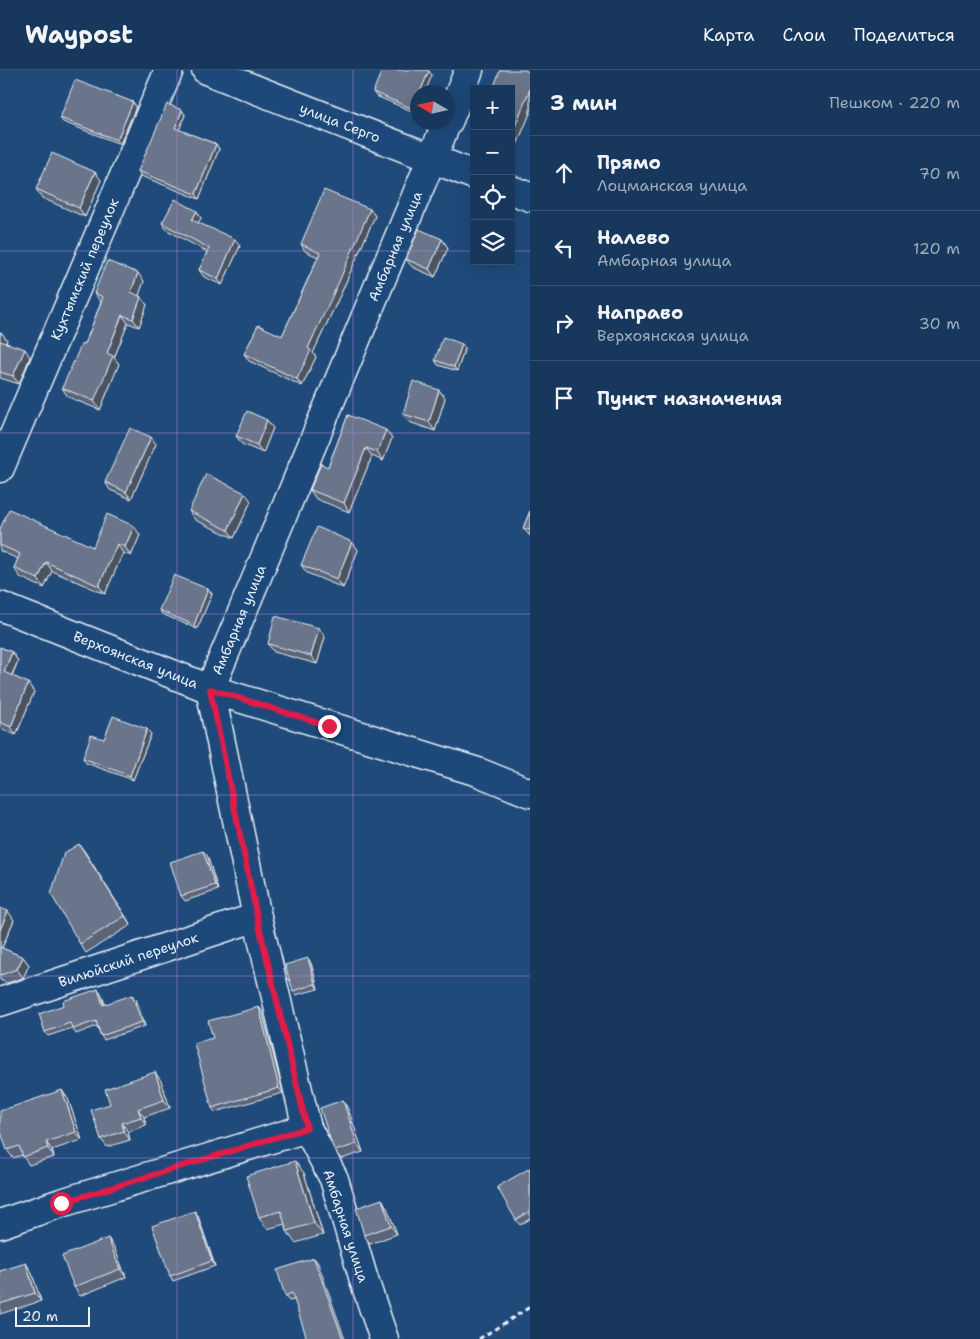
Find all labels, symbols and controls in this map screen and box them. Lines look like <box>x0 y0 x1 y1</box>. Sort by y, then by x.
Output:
text: Waypost <box>25 19 133 51</box>
text: Карта <box>703 23 754 47</box>
text: Слои <box>782 23 826 47</box>
text: Поделиться <box>854 23 955 47</box>
north arrow <box>410 85 455 130</box>
map controls <box>470 85 515 265</box>
button: + <box>470 85 515 130</box>
text: 3 мин <box>550 89 617 117</box>
text: Пешком · 220 m <box>829 92 960 113</box>
street label: улица Серго <box>297 99 383 146</box>
button: − <box>470 130 515 175</box>
text: Прямо <box>597 150 661 175</box>
icon: ahead <box>550 159 578 187</box>
text: 70 m <box>919 163 960 184</box>
button: locate <box>470 175 515 220</box>
text: Лоцманская улица <box>597 175 747 196</box>
street label: Амбарная улица <box>364 188 426 304</box>
street label: Кухтымский переулок <box>46 195 123 343</box>
button: layers <box>470 220 515 265</box>
text: Налево <box>597 225 670 250</box>
icon: left <box>550 234 578 262</box>
text: 120 m <box>913 238 960 259</box>
text: Амбарная улица <box>597 250 731 271</box>
text: Направо <box>597 300 683 325</box>
icon: right <box>550 309 578 337</box>
text: 30 m <box>919 313 960 334</box>
text: Верхоянская улица <box>597 325 749 346</box>
icon: arrive <box>550 384 578 412</box>
text: Пункт назначения <box>597 386 782 411</box>
street label: Амбарная улица <box>208 562 270 678</box>
street label: Верхоянская улица <box>71 627 201 693</box>
route end <box>318 715 341 738</box>
street label: Вилюйский переулок <box>56 928 201 991</box>
street label: Амбарная улица <box>319 1167 373 1285</box>
route start <box>50 1192 73 1215</box>
scale bar <box>15 1304 90 1327</box>
text: 20 m <box>22 1307 58 1325</box>

